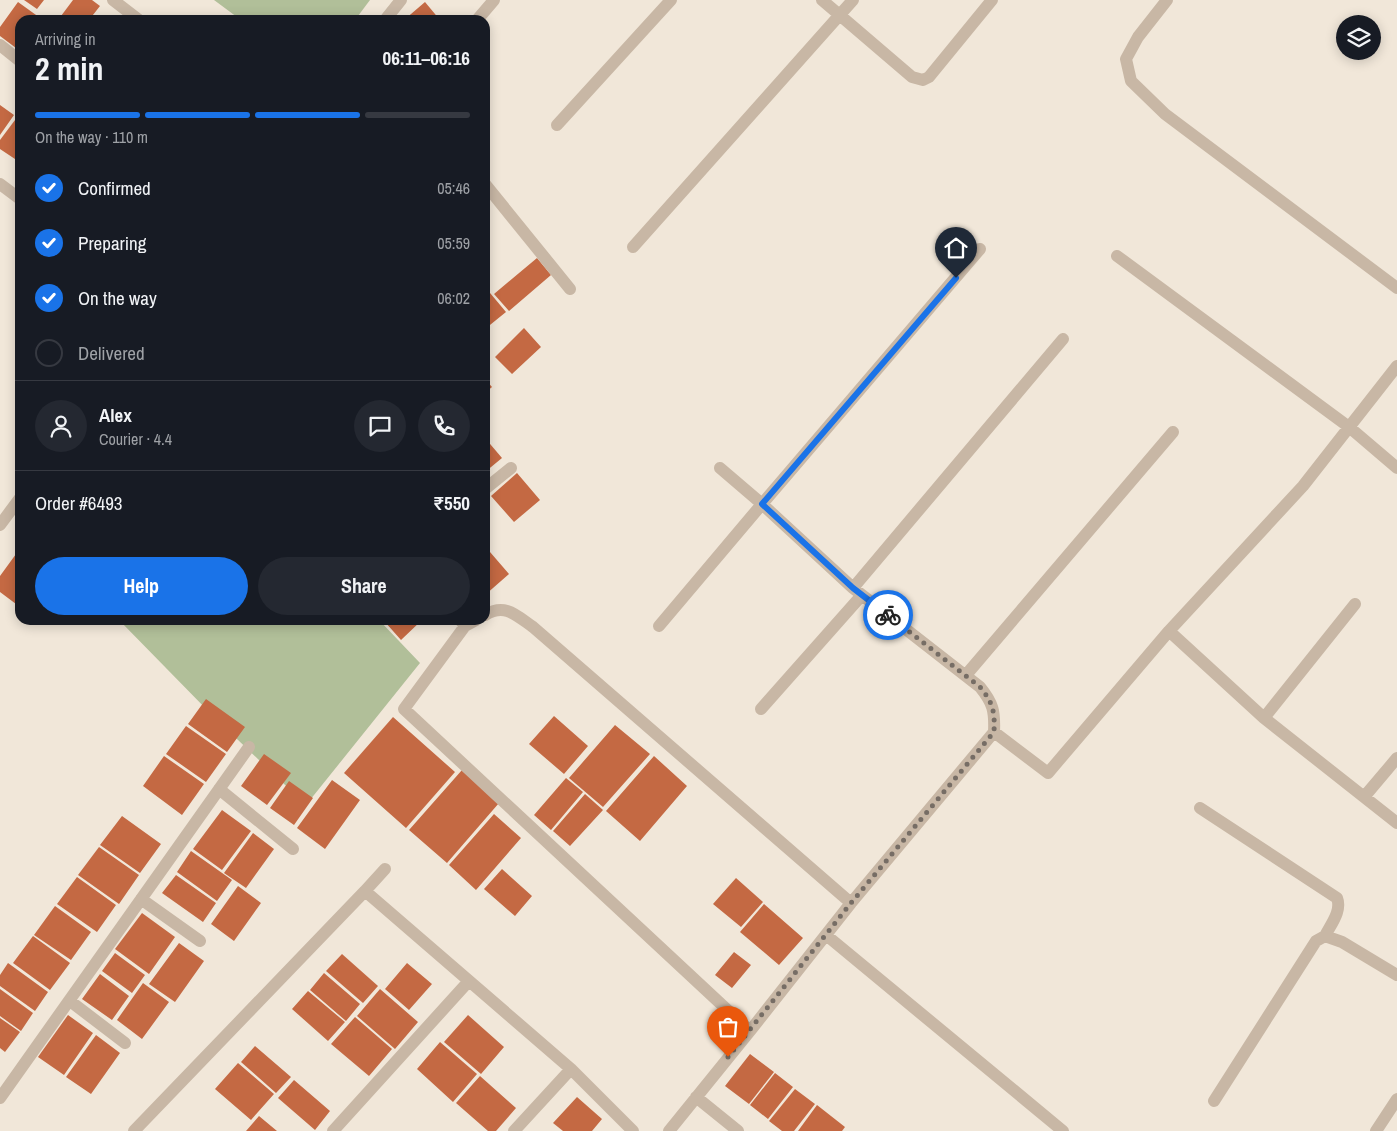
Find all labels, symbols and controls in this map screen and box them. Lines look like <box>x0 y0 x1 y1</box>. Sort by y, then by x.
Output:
map controls <box>1336 15 1381 60</box>
button: layers <box>1336 15 1381 60</box>
text: Arriving in <box>35 28 96 50</box>
text: 06:11–06:16 <box>383 45 470 71</box>
text: 2 min <box>35 47 104 90</box>
text: On the way · 110 m <box>35 126 148 148</box>
icon: check <box>35 174 63 202</box>
text: Confirmed <box>78 175 151 201</box>
text: 05:46 <box>437 177 470 199</box>
pin <box>935 227 977 278</box>
icon: check <box>35 229 63 257</box>
text: Preparing <box>78 230 146 256</box>
text: 05:59 <box>437 232 470 254</box>
icon: home <box>942 234 970 262</box>
icon: check <box>35 284 63 312</box>
text: On the way <box>78 285 157 311</box>
text: 06:02 <box>437 287 470 309</box>
text: Delivered <box>78 340 145 366</box>
button: person <box>35 400 87 452</box>
button: chat <box>354 400 406 452</box>
button: phone <box>418 400 470 452</box>
text: Alex <box>99 402 132 428</box>
text: Courier · 4.4 <box>99 428 172 450</box>
text: Order #6493 <box>35 490 122 516</box>
text: ₹550 <box>433 490 470 516</box>
button: Help <box>35 557 248 615</box>
button: Share <box>258 557 470 615</box>
courier <box>863 590 913 640</box>
icon: bike <box>874 601 902 629</box>
pin <box>707 1006 749 1057</box>
icon: bag <box>714 1013 742 1041</box>

